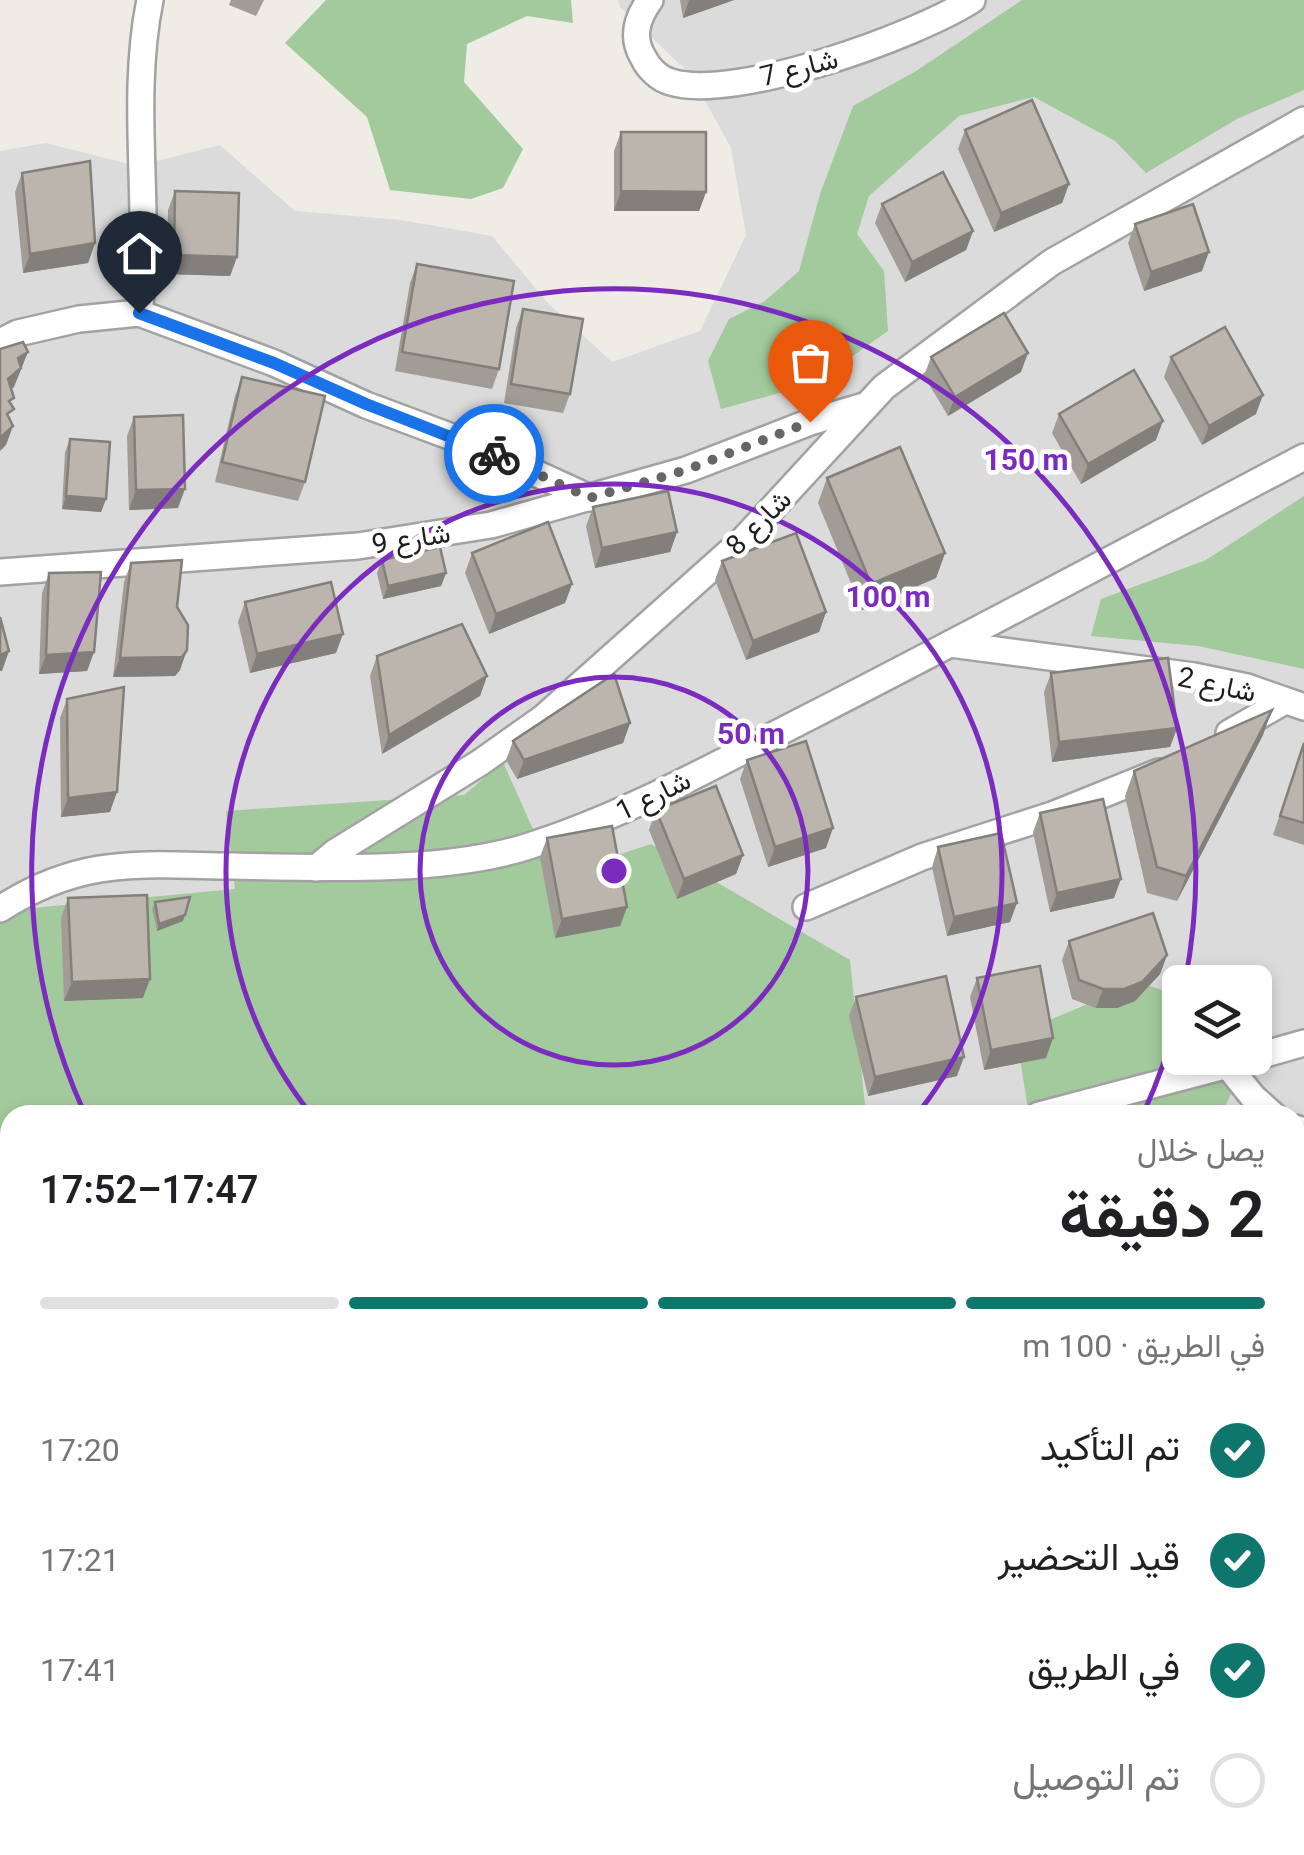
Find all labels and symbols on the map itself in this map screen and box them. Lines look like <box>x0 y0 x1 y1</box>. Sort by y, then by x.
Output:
street label: شارع 7 <box>757 42 842 95</box>
pin <box>97 211 182 314</box>
pin <box>768 320 853 423</box>
courier <box>444 404 544 504</box>
text: 150 m <box>983 442 1069 477</box>
street label: شارع 8 <box>719 483 799 563</box>
street label: شارع 9 <box>369 516 453 563</box>
text: 100 m <box>845 579 931 614</box>
street label: شارع 2 <box>1174 660 1259 711</box>
text: 50 m <box>717 716 785 751</box>
street label: شارع 1 <box>610 763 697 829</box>
centre of rings <box>596 853 632 889</box>

